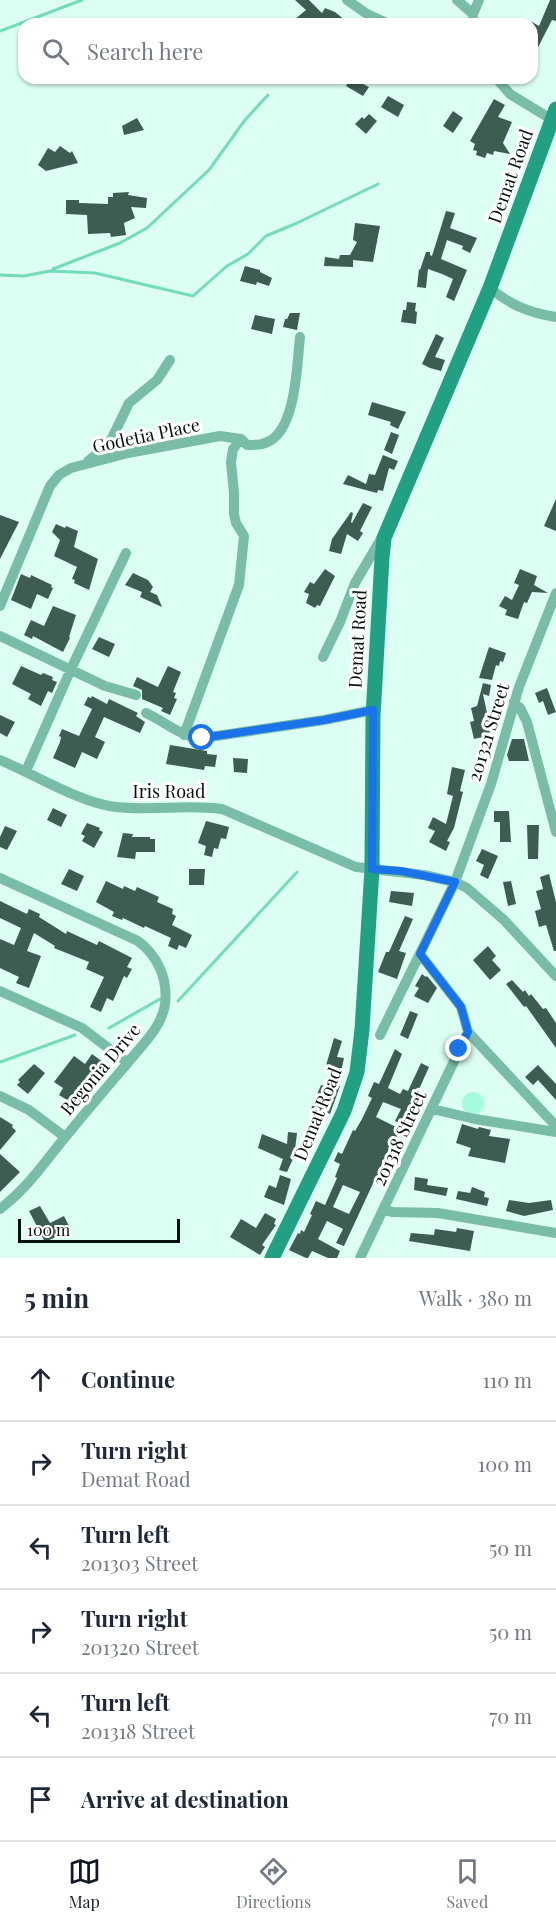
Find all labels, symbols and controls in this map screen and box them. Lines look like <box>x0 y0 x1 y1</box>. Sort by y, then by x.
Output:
search box <box>18 18 538 84</box>
icon: search <box>39 35 72 68</box>
text: Search here <box>87 36 203 66</box>
street label: Demat Road <box>482 125 538 226</box>
street label: Godetia Place <box>90 412 202 458</box>
street label: Demat Road <box>342 589 372 689</box>
street label: 201321 Street <box>462 679 515 784</box>
route start <box>188 724 214 750</box>
street label: Iris Road <box>133 779 206 803</box>
street label: Begonia Drive <box>55 1018 145 1120</box>
route end <box>445 1035 471 1061</box>
street label: Demat Road <box>287 1063 347 1164</box>
street label: 201318 Street <box>366 1086 432 1190</box>
scale bar <box>18 1216 180 1244</box>
text: 100 m <box>27 1219 70 1240</box>
text: 5 min <box>24 1280 89 1315</box>
text: Walk · 380 m <box>419 1284 532 1311</box>
icon: ahead <box>24 1363 57 1396</box>
text: Continue <box>81 1364 175 1394</box>
text: 110 m <box>482 1366 532 1393</box>
text: Turn right <box>81 1435 187 1465</box>
icon: right <box>24 1447 57 1480</box>
text: 100 m <box>478 1450 532 1477</box>
text: Demat Road <box>81 1465 191 1492</box>
text: Turn left <box>81 1519 170 1549</box>
icon: left <box>24 1531 57 1564</box>
text: 50 m <box>489 1534 532 1561</box>
text: 201303 Street <box>81 1549 198 1576</box>
text: Turn right <box>81 1603 187 1633</box>
icon: right <box>24 1615 57 1648</box>
text: 50 m <box>489 1618 532 1645</box>
text: 201320 Street <box>81 1633 199 1660</box>
text: Turn left <box>81 1687 170 1717</box>
icon: left <box>24 1699 57 1732</box>
text: 70 m <box>489 1702 532 1729</box>
text: 201318 Street <box>81 1717 195 1744</box>
icon: arrive <box>24 1783 57 1816</box>
text: Arrive at destination <box>81 1784 289 1814</box>
tab: Map <box>68 1855 101 1912</box>
tab: Directions <box>236 1855 311 1912</box>
tab: Saved <box>447 1855 488 1912</box>

